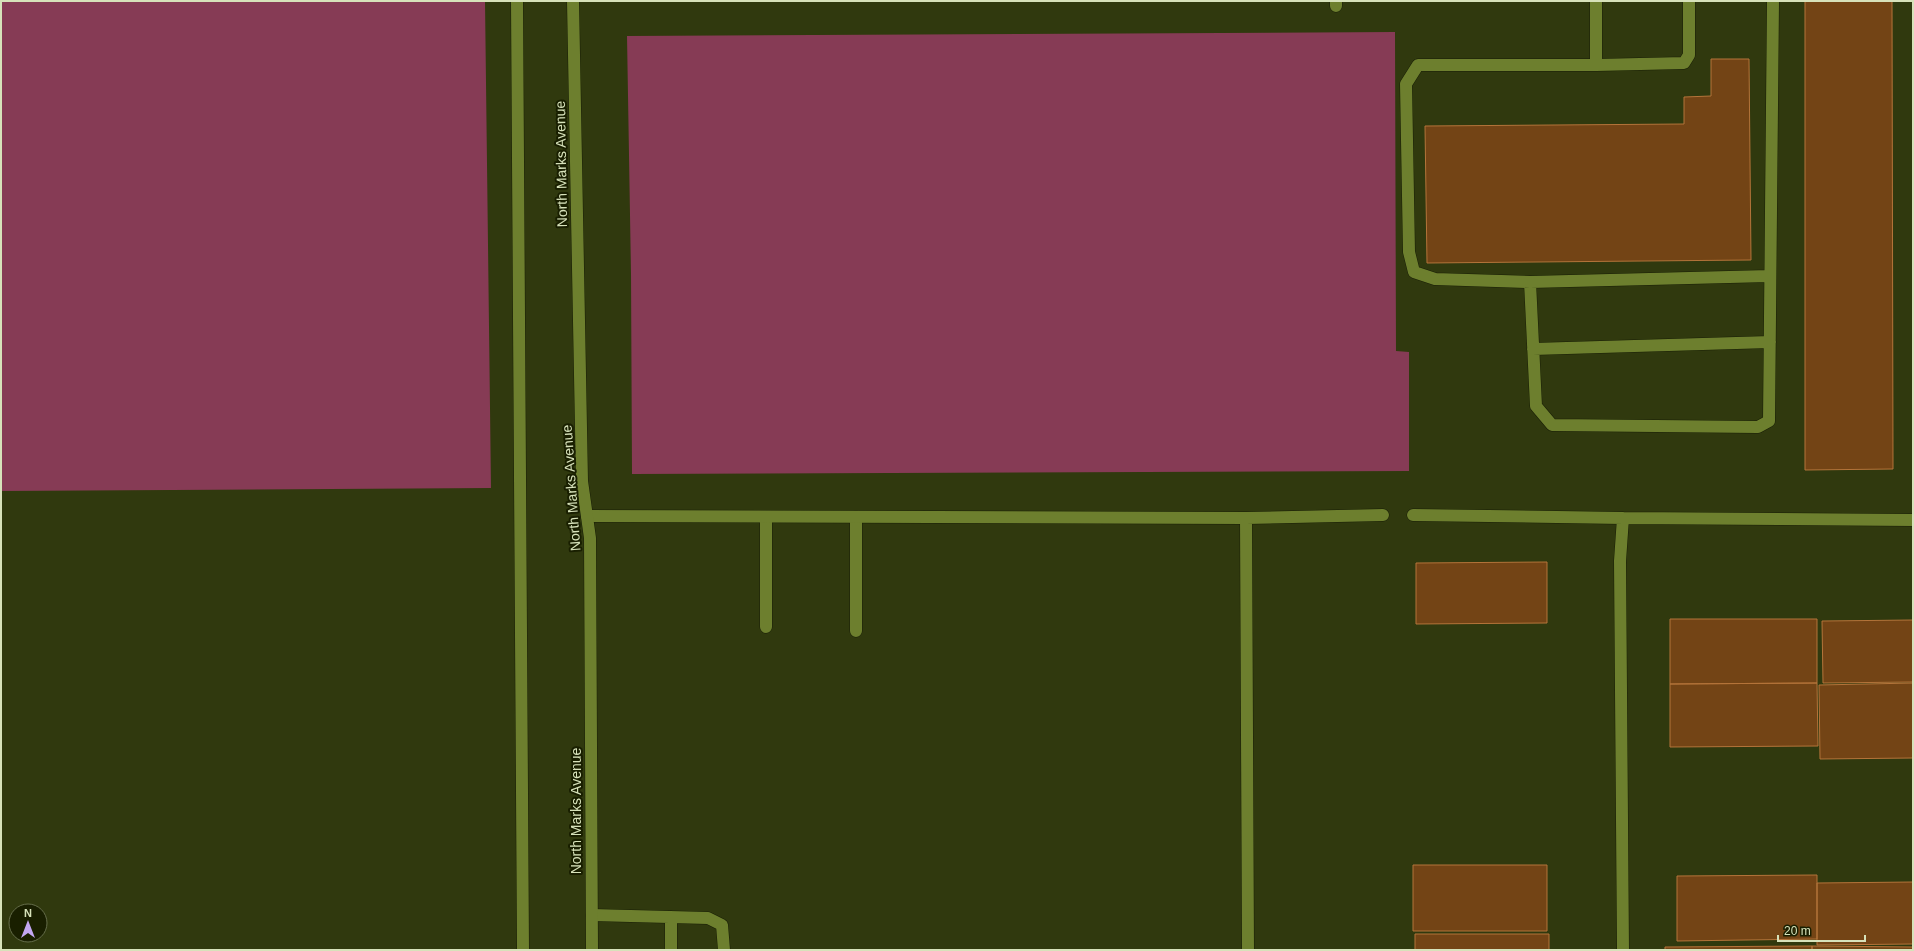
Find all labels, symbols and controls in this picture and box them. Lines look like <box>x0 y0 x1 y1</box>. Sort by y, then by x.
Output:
street label: North Marks Avenue <box>552 100 570 227</box>
street label: North Marks Avenue <box>559 424 583 552</box>
street label: North Marks Avenue <box>568 748 584 874</box>
north arrow <box>8 903 48 943</box>
text: N <box>24 907 32 919</box>
scale bar <box>1778 917 1865 943</box>
text: 20 m <box>1784 924 1811 938</box>

